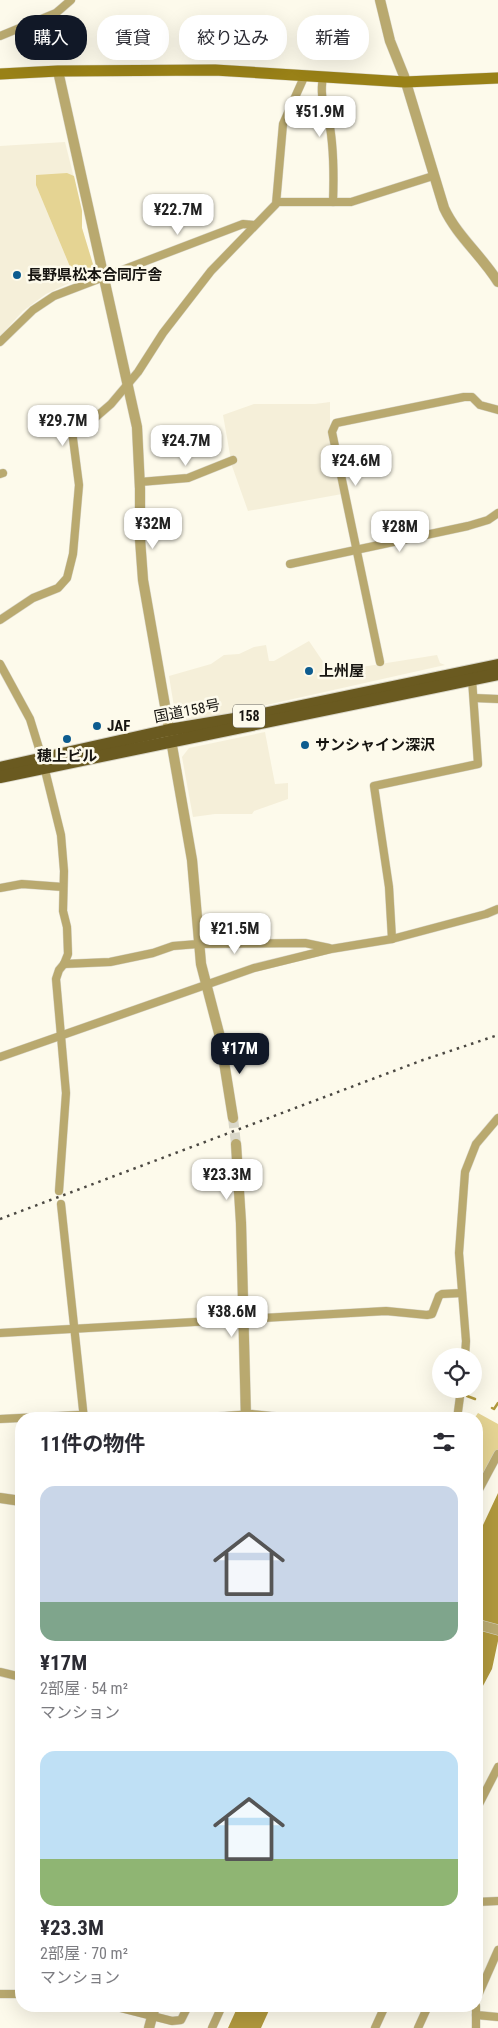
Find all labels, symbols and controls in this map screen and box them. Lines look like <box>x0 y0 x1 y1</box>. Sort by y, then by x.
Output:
chip: 購入 <box>15 15 87 60</box>
chip: 賃貸 <box>97 15 169 60</box>
chip: 絞り込み <box>179 15 287 60</box>
chip: 新着 <box>297 15 369 60</box>
pin: ¥51.9M <box>279 96 361 138</box>
text: ¥51.9M <box>296 102 344 121</box>
pin: ¥22.7M <box>137 194 219 236</box>
text: ¥22.7M <box>154 200 202 219</box>
place label: 長野県松本合同庁舎 <box>27 266 163 284</box>
marker: 長野県松本合同庁舎 <box>11 269 23 281</box>
pin: ¥29.7M <box>22 404 104 447</box>
text: ¥29.7M <box>39 411 87 430</box>
pin: ¥24.7M <box>145 424 227 467</box>
text: ¥24.7M <box>162 431 210 450</box>
pin: ¥24.6M <box>315 444 397 487</box>
text: ¥24.6M <box>332 451 380 470</box>
pin: ¥32M <box>123 508 183 550</box>
pin: ¥28M <box>370 510 430 553</box>
text: ¥32M <box>135 514 171 533</box>
text: ¥28M <box>382 517 418 536</box>
place label: 上州屋 <box>319 662 364 680</box>
marker: 上州屋 <box>303 665 315 677</box>
street label: 国道158号 <box>152 696 222 726</box>
road number: 158 <box>233 704 265 728</box>
place label: JAF <box>107 717 130 735</box>
marker: JAF <box>91 720 103 732</box>
marker: 穂上ビル <box>61 733 73 745</box>
place label: サンシャイン深沢 <box>315 736 435 754</box>
marker: サンシャイン深沢 <box>299 739 311 751</box>
place label: 穂上ビル <box>37 747 97 765</box>
pin: ¥21.5M <box>194 912 276 955</box>
text: ¥21.5M <box>211 919 259 938</box>
pin: ¥17M <box>210 1032 270 1075</box>
text: ¥17M <box>222 1039 258 1058</box>
pin: ¥23.3M <box>186 1158 268 1201</box>
text: ¥23.3M <box>203 1165 251 1184</box>
pin: ¥38.6M <box>191 1296 273 1338</box>
text: ¥38.6M <box>208 1302 256 1321</box>
map controls <box>432 1348 482 1398</box>
button: locate <box>432 1348 482 1398</box>
icon: filters <box>430 1428 458 1456</box>
text: 11件の物件 <box>40 1432 145 1456</box>
icon: home <box>204 1519 294 1609</box>
text: ¥17M <box>40 1651 87 1675</box>
text: 2部屋 · 54 m² <box>40 1679 128 1698</box>
text: マンション <box>40 1703 120 1722</box>
icon: home <box>204 1784 294 1874</box>
text: ¥23.3M <box>40 1916 104 1940</box>
text: 2部屋 · 70 m² <box>40 1944 128 1963</box>
text: マンション <box>40 1968 120 1987</box>

